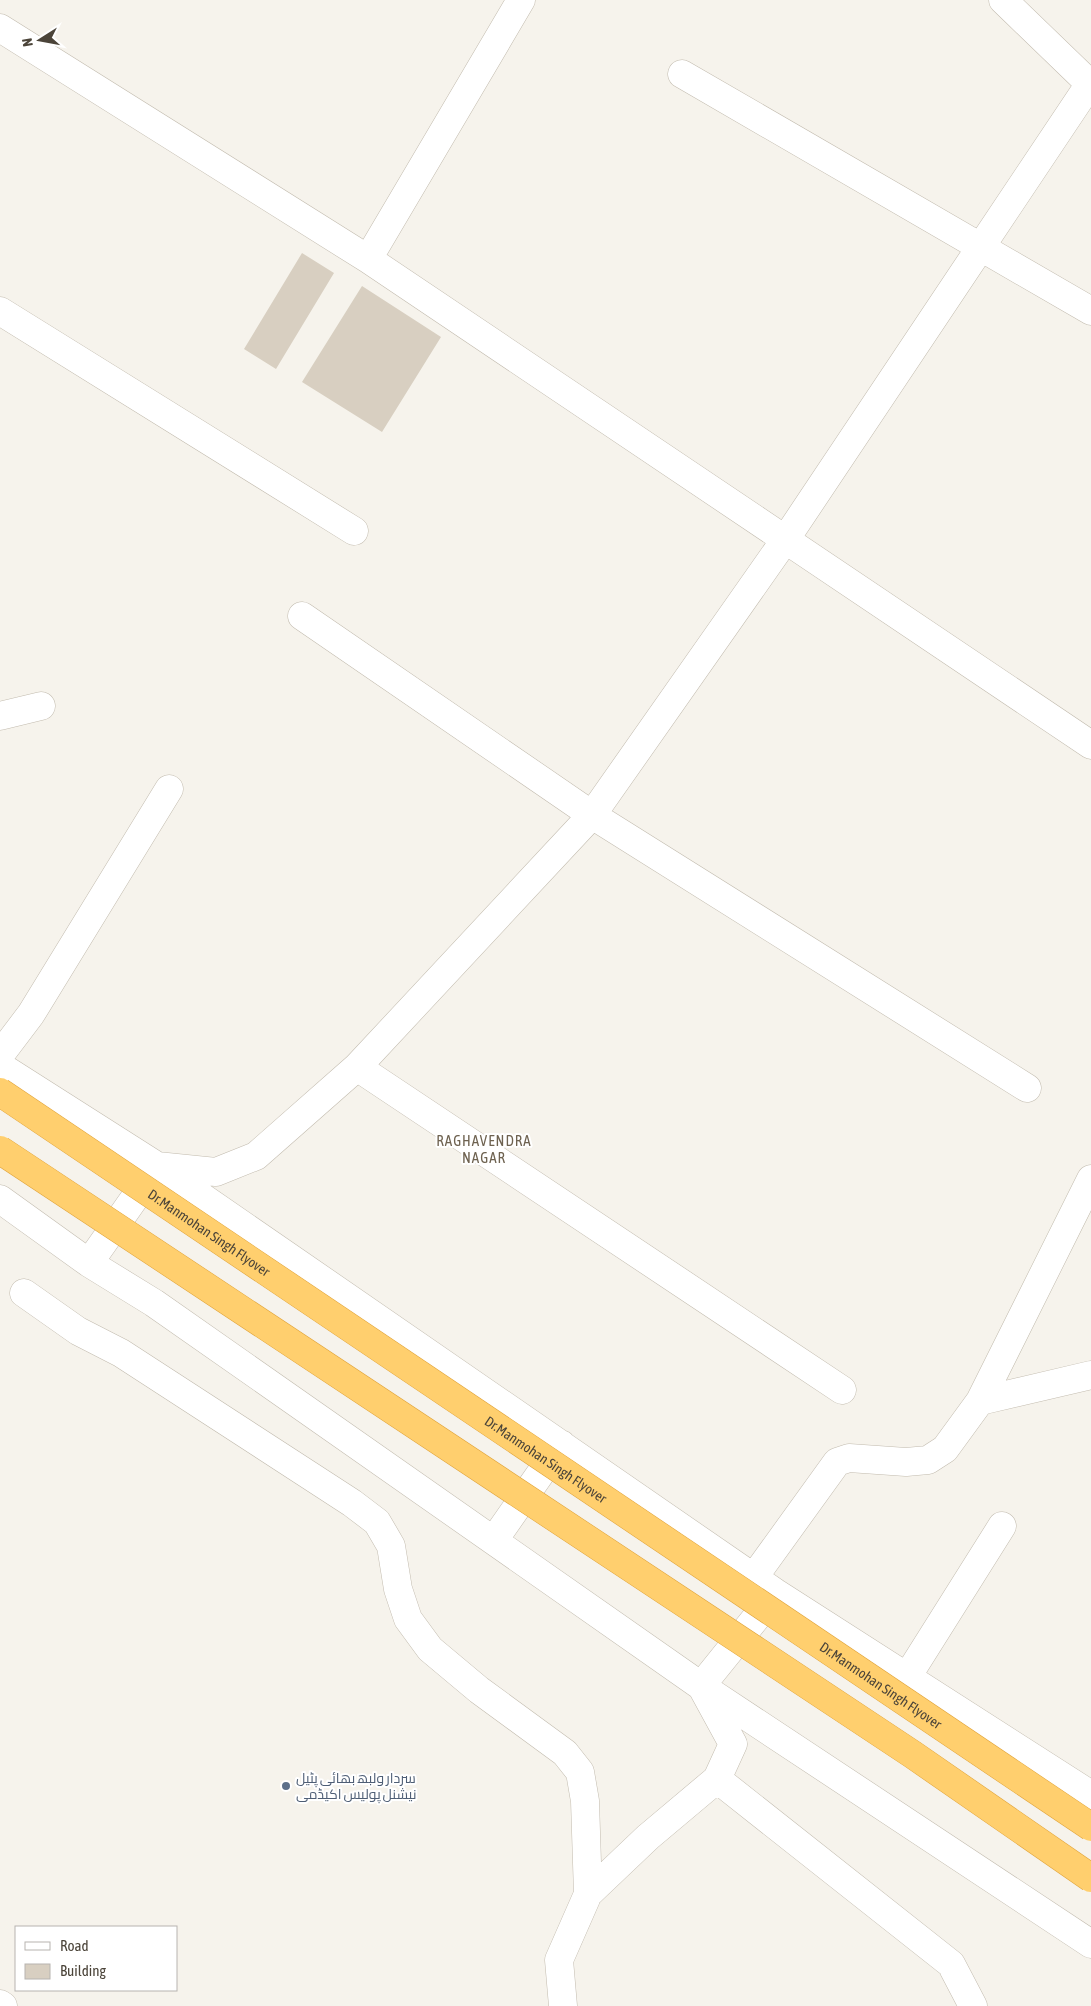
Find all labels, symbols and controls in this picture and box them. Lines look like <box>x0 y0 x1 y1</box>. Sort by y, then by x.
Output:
north arrow <box>15 15 65 65</box>
text: N <box>19 37 36 48</box>
district label: RAGHAVENDRA NAGAR <box>436 1132 532 1166</box>
street label: Dr.Manmohan Singh Flyover <box>145 1186 274 1280</box>
street label: Dr.Manmohan Singh Flyover <box>482 1413 610 1507</box>
street label: Dr.Manmohan Singh Flyover <box>817 1639 945 1733</box>
place label: سردار ولبھ بھائی پٹیل نیشنل پولیس اکیڈمی <box>296 1770 416 1804</box>
marker: سردار ولبھ بھائی پٹیل نیشنل پولیس اکیڈمی <box>280 1780 292 1792</box>
legend <box>15 1926 178 1991</box>
text: Road <box>60 1937 89 1954</box>
text: Building <box>60 1962 106 1979</box>

